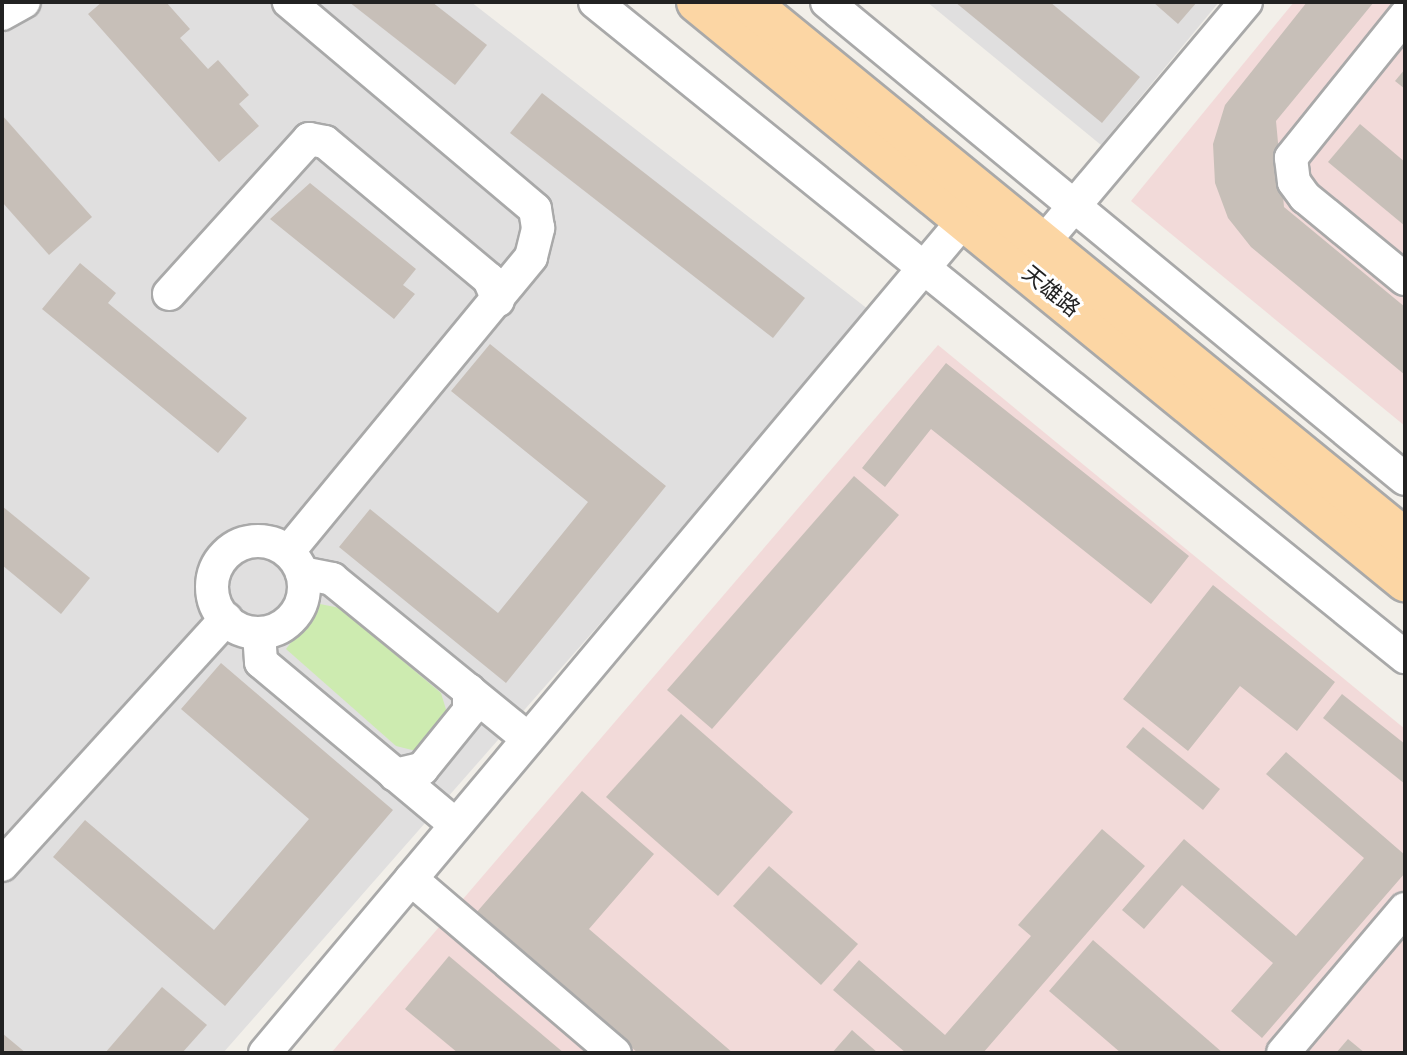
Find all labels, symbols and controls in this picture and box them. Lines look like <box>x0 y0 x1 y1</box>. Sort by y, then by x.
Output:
street label: 天雄路 <box>1017 260 1085 322</box>

